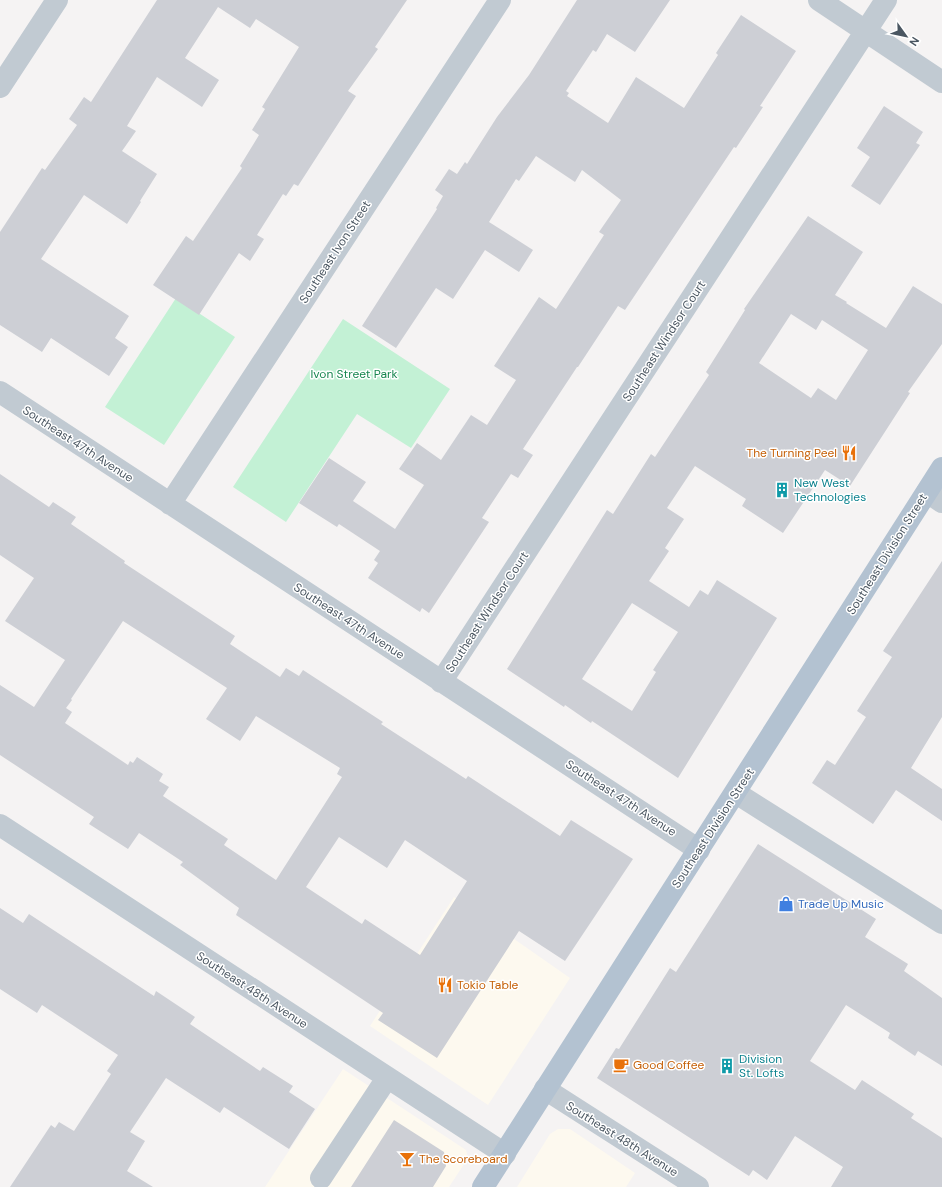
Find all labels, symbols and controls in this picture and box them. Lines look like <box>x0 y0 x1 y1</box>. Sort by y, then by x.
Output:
north arrow <box>886 16 926 56</box>
text: N <box>906 34 922 49</box>
street label: Southeast Ivon Street <box>296 197 374 307</box>
street label: Southeast Windsor Court <box>619 277 709 404</box>
park label: Ivon Street Park <box>311 366 397 382</box>
street label: Southeast 47th Avenue <box>20 402 137 486</box>
restaurant icon: The Turning Peel <box>840 444 858 462</box>
place label: The Turning Peel <box>746 445 837 461</box>
place label: New West Technologies <box>794 475 866 505</box>
building icon: New West Technologies <box>773 481 791 499</box>
street label: Southeast Division Street <box>843 490 931 618</box>
street label: Southeast Windsor Court <box>442 548 532 675</box>
street label: Southeast 47th Avenue <box>291 579 408 663</box>
street label: Southeast 47th Avenue <box>563 756 680 840</box>
street label: Southeast Division Street <box>668 765 758 891</box>
shop icon: Trade Up Music <box>777 895 795 913</box>
place label: Trade Up Music <box>798 896 884 912</box>
street label: Southeast 48th Avenue <box>193 948 311 1032</box>
restaurant icon: Tokio Table <box>436 976 454 994</box>
place label: Tokio Table <box>457 977 519 993</box>
place label: Division St. Lofts <box>739 1051 784 1081</box>
cafe icon: Good Coffee <box>612 1056 630 1074</box>
place label: Good Coffee <box>633 1057 705 1073</box>
building icon: Division St. Lofts <box>718 1057 736 1075</box>
street label: Southeast 48th Avenue <box>563 1098 681 1180</box>
bar icon: The Scoreboard <box>398 1150 416 1168</box>
place label: The Scoreboard <box>419 1151 508 1167</box>

